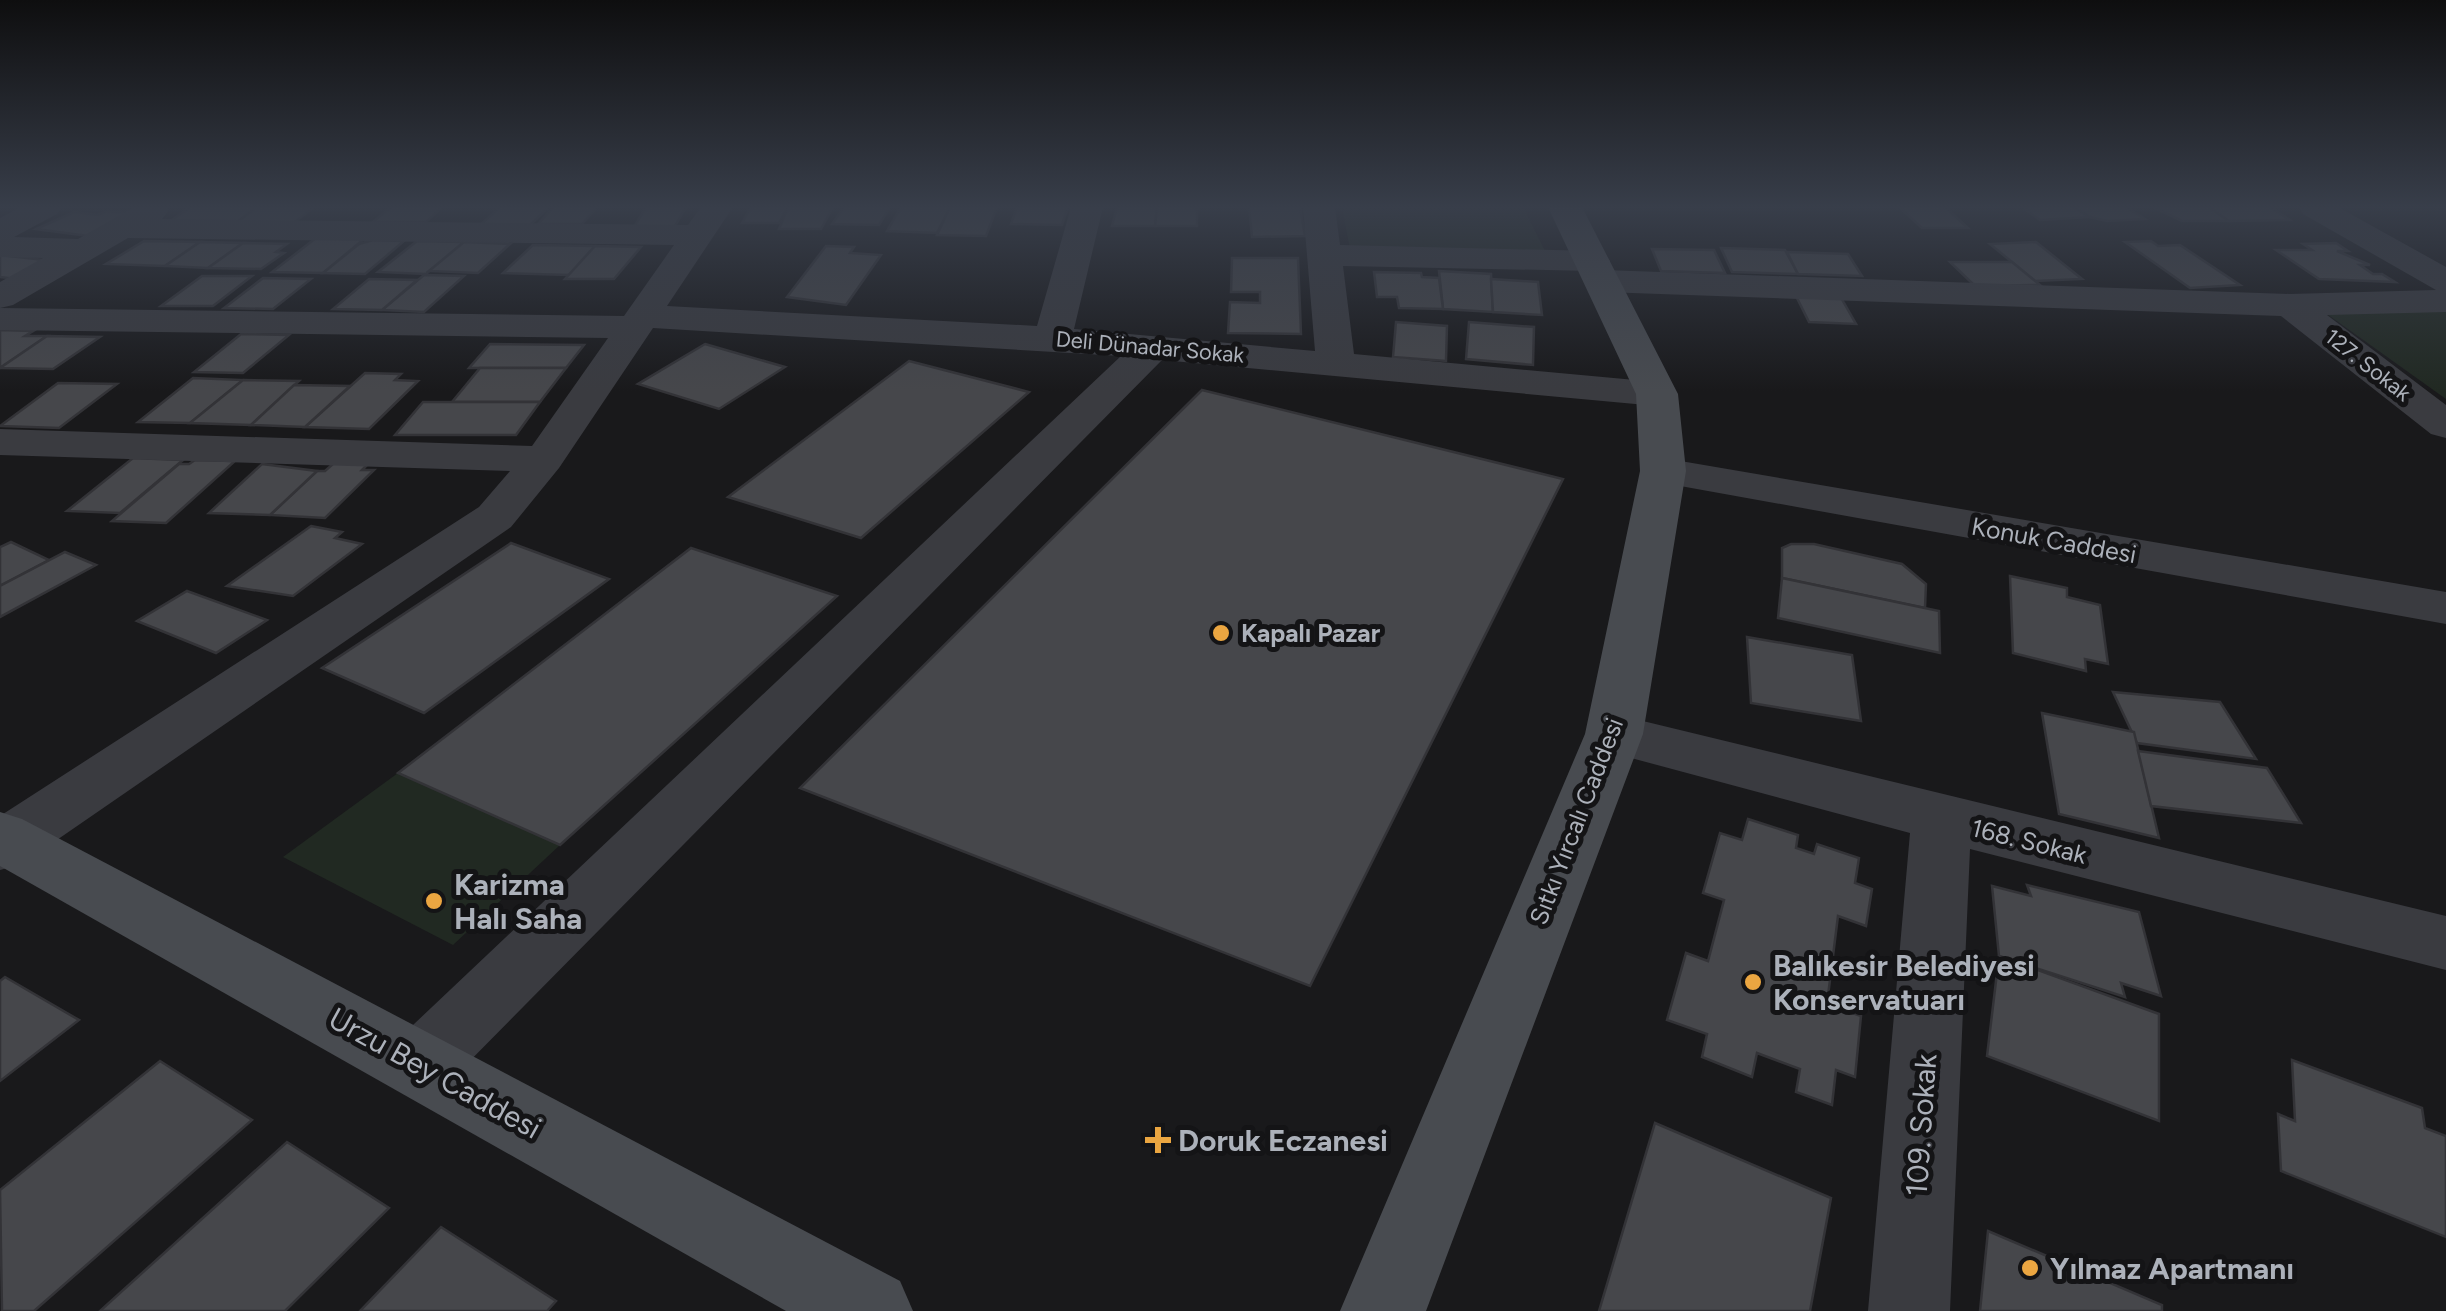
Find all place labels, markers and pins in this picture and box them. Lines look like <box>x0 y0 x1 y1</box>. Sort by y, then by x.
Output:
place label: Kapalı Pazar <box>1241 618 1381 648</box>
marker: Kapalı Pazar <box>1210 622 1232 644</box>
place label: Karizma Halı Saha <box>454 866 582 937</box>
marker: Karizma Halı Saha <box>423 890 445 912</box>
place label: Balıkesir Belediyesi Konservatuarı <box>1773 947 2035 1018</box>
marker: Balıkesir Belediyesi Konservatuarı <box>1742 971 1764 993</box>
place label: Doruk Eczanesi <box>1178 1122 1388 1159</box>
marker: Doruk Eczanesi <box>1147 1129 1169 1151</box>
place label: Yılmaz Apartmanı <box>2050 1250 2294 1287</box>
marker: Yılmaz Apartmanı <box>2019 1257 2041 1279</box>

